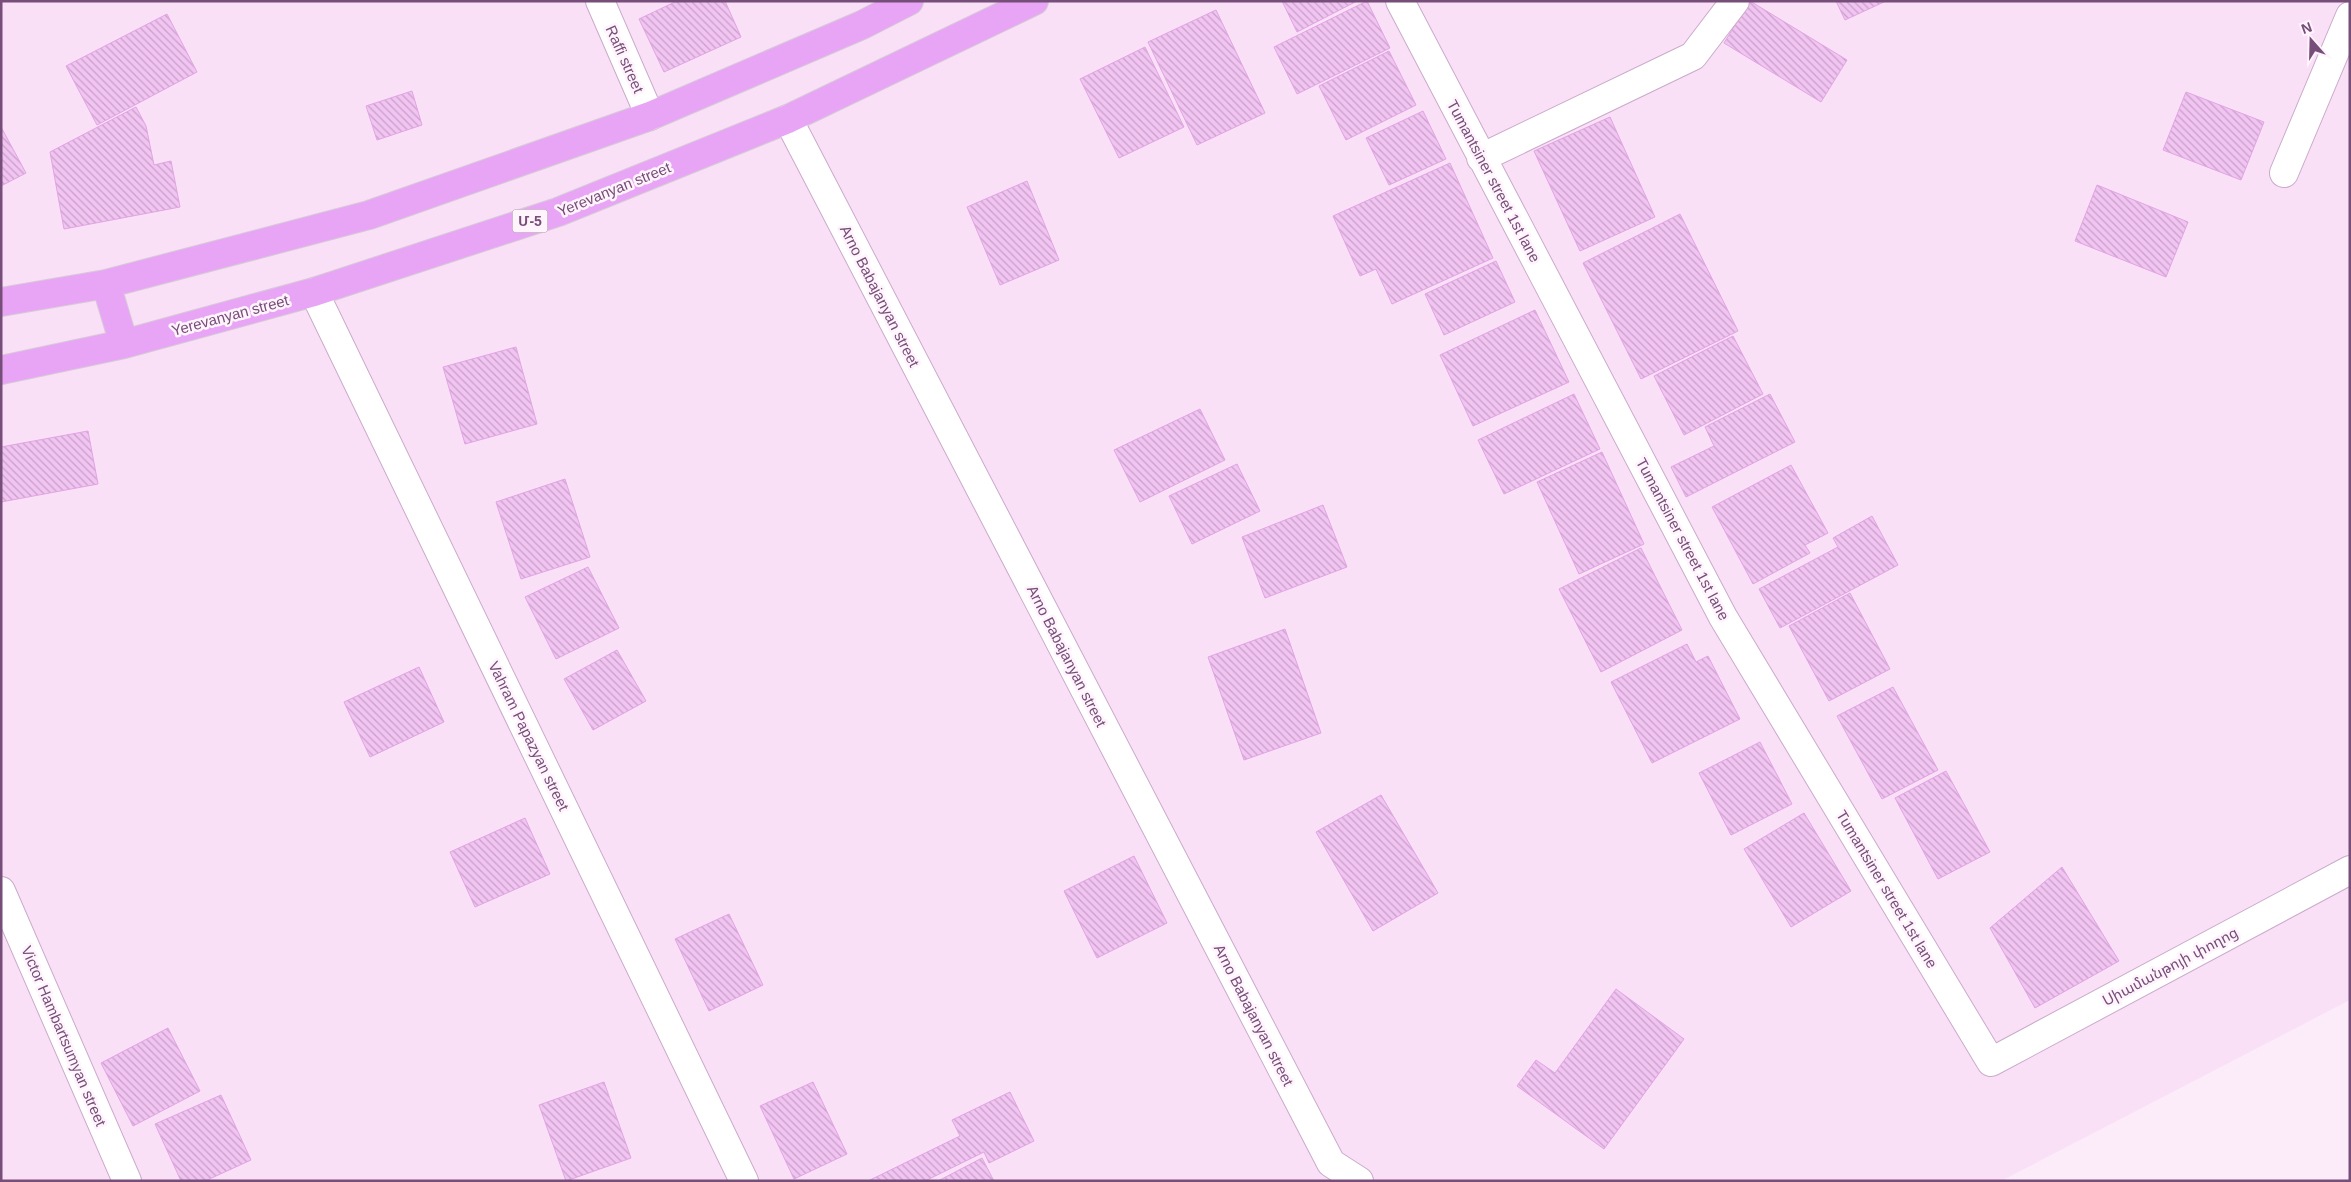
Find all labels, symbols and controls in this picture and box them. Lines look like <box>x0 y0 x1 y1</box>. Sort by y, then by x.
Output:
north arrow <box>2286 15 2336 65</box>
text: N <box>2299 19 2314 37</box>
street label: Raffi street <box>603 23 648 96</box>
street label: Tumantsiner street 1st lane <box>1444 97 1544 265</box>
street label: Yerevanyan street <box>555 158 674 219</box>
road number: Մ-5 <box>512 210 548 232</box>
street label: Arno Babajanyan street <box>837 222 924 370</box>
street label: Yerevanyan street <box>170 291 291 339</box>
street label: Tumantsiner street 1st lane <box>1633 455 1733 623</box>
street label: Arno Babajanyan street <box>1024 582 1111 730</box>
street label: Vahram Papazyan street <box>485 659 573 814</box>
street label: Tumantsiner street 1st lane <box>1833 807 1941 971</box>
street label: Սիամանթոյի փողոց <box>2099 923 2241 1010</box>
street label: Arno Babajanyan street <box>1211 941 1298 1089</box>
street label: Victor Hambartsumyan street <box>18 943 110 1129</box>

